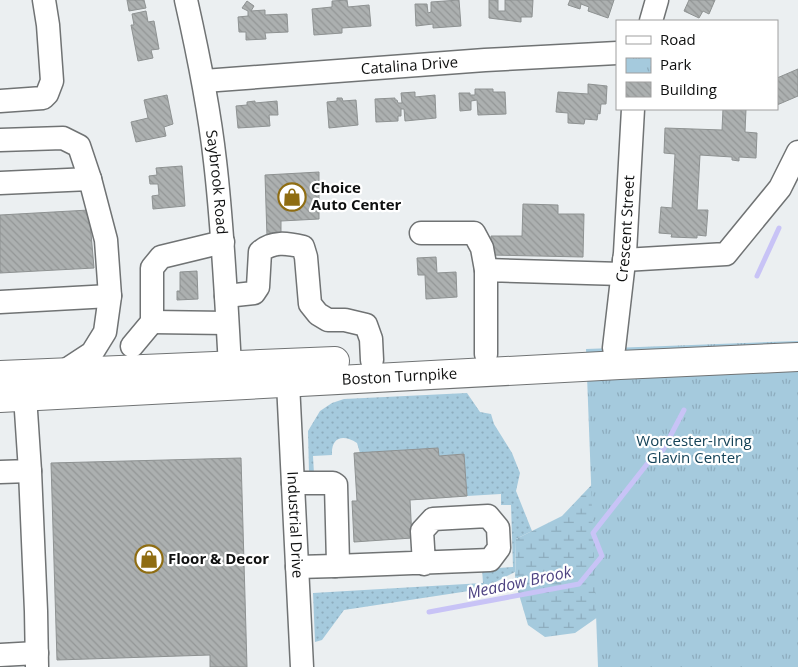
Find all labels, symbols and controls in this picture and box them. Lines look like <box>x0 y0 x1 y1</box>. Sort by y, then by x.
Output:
legend <box>616 20 778 110</box>
text: Road <box>660 29 696 49</box>
street label: Catalina Drive <box>360 51 459 78</box>
text: Park <box>660 54 691 74</box>
text: Building <box>660 79 717 99</box>
street label: Saybrook Road <box>202 129 233 235</box>
street label: Crescent Street <box>611 175 638 283</box>
place label: Choice Auto Center <box>311 177 402 214</box>
shop icon: Choice Auto Center <box>277 182 307 212</box>
street label: Boston Turnpike <box>341 363 458 389</box>
park label: Worcester-Irving Glavin Center <box>636 430 752 467</box>
street label: Industrial Drive <box>283 471 309 579</box>
shop icon: Floor & Decor <box>134 544 164 574</box>
place label: Floor & Decor <box>168 548 269 568</box>
water label: Meadow Brook <box>465 560 574 604</box>

